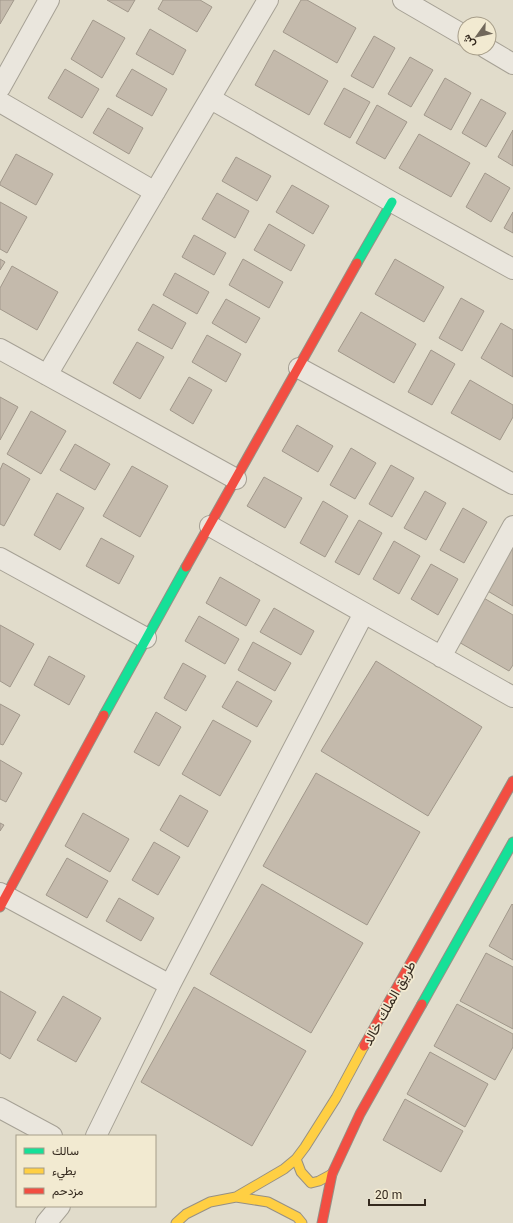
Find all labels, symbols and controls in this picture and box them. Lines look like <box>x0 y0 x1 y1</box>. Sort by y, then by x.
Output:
north arrow <box>457 16 497 56</box>
text: ش <box>459 30 481 51</box>
street label: طريق الملك خالد <box>358 957 423 1051</box>
legend <box>16 1135 156 1207</box>
text: سالك <box>52 1143 79 1161</box>
text: بطيء <box>52 1163 76 1181</box>
scale bar <box>369 1181 425 1207</box>
text: مزدحم <box>52 1183 83 1201</box>
text: 20 m <box>375 1187 402 1205</box>

